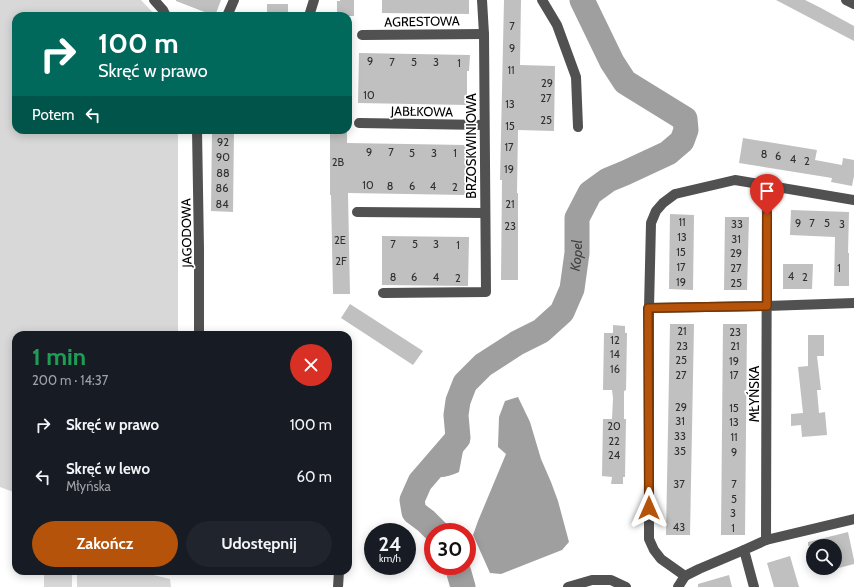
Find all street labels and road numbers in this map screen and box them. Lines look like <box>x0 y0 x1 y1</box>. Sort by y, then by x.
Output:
street label: AGRESTOWA <box>384 12 460 30</box>
street label: BRZOSKWINIOWA <box>463 93 479 199</box>
street label: JABŁKOWA <box>390 102 453 120</box>
street label: JAGODOWA <box>177 198 195 269</box>
street label: MŁYŃSKA <box>745 366 762 422</box>

